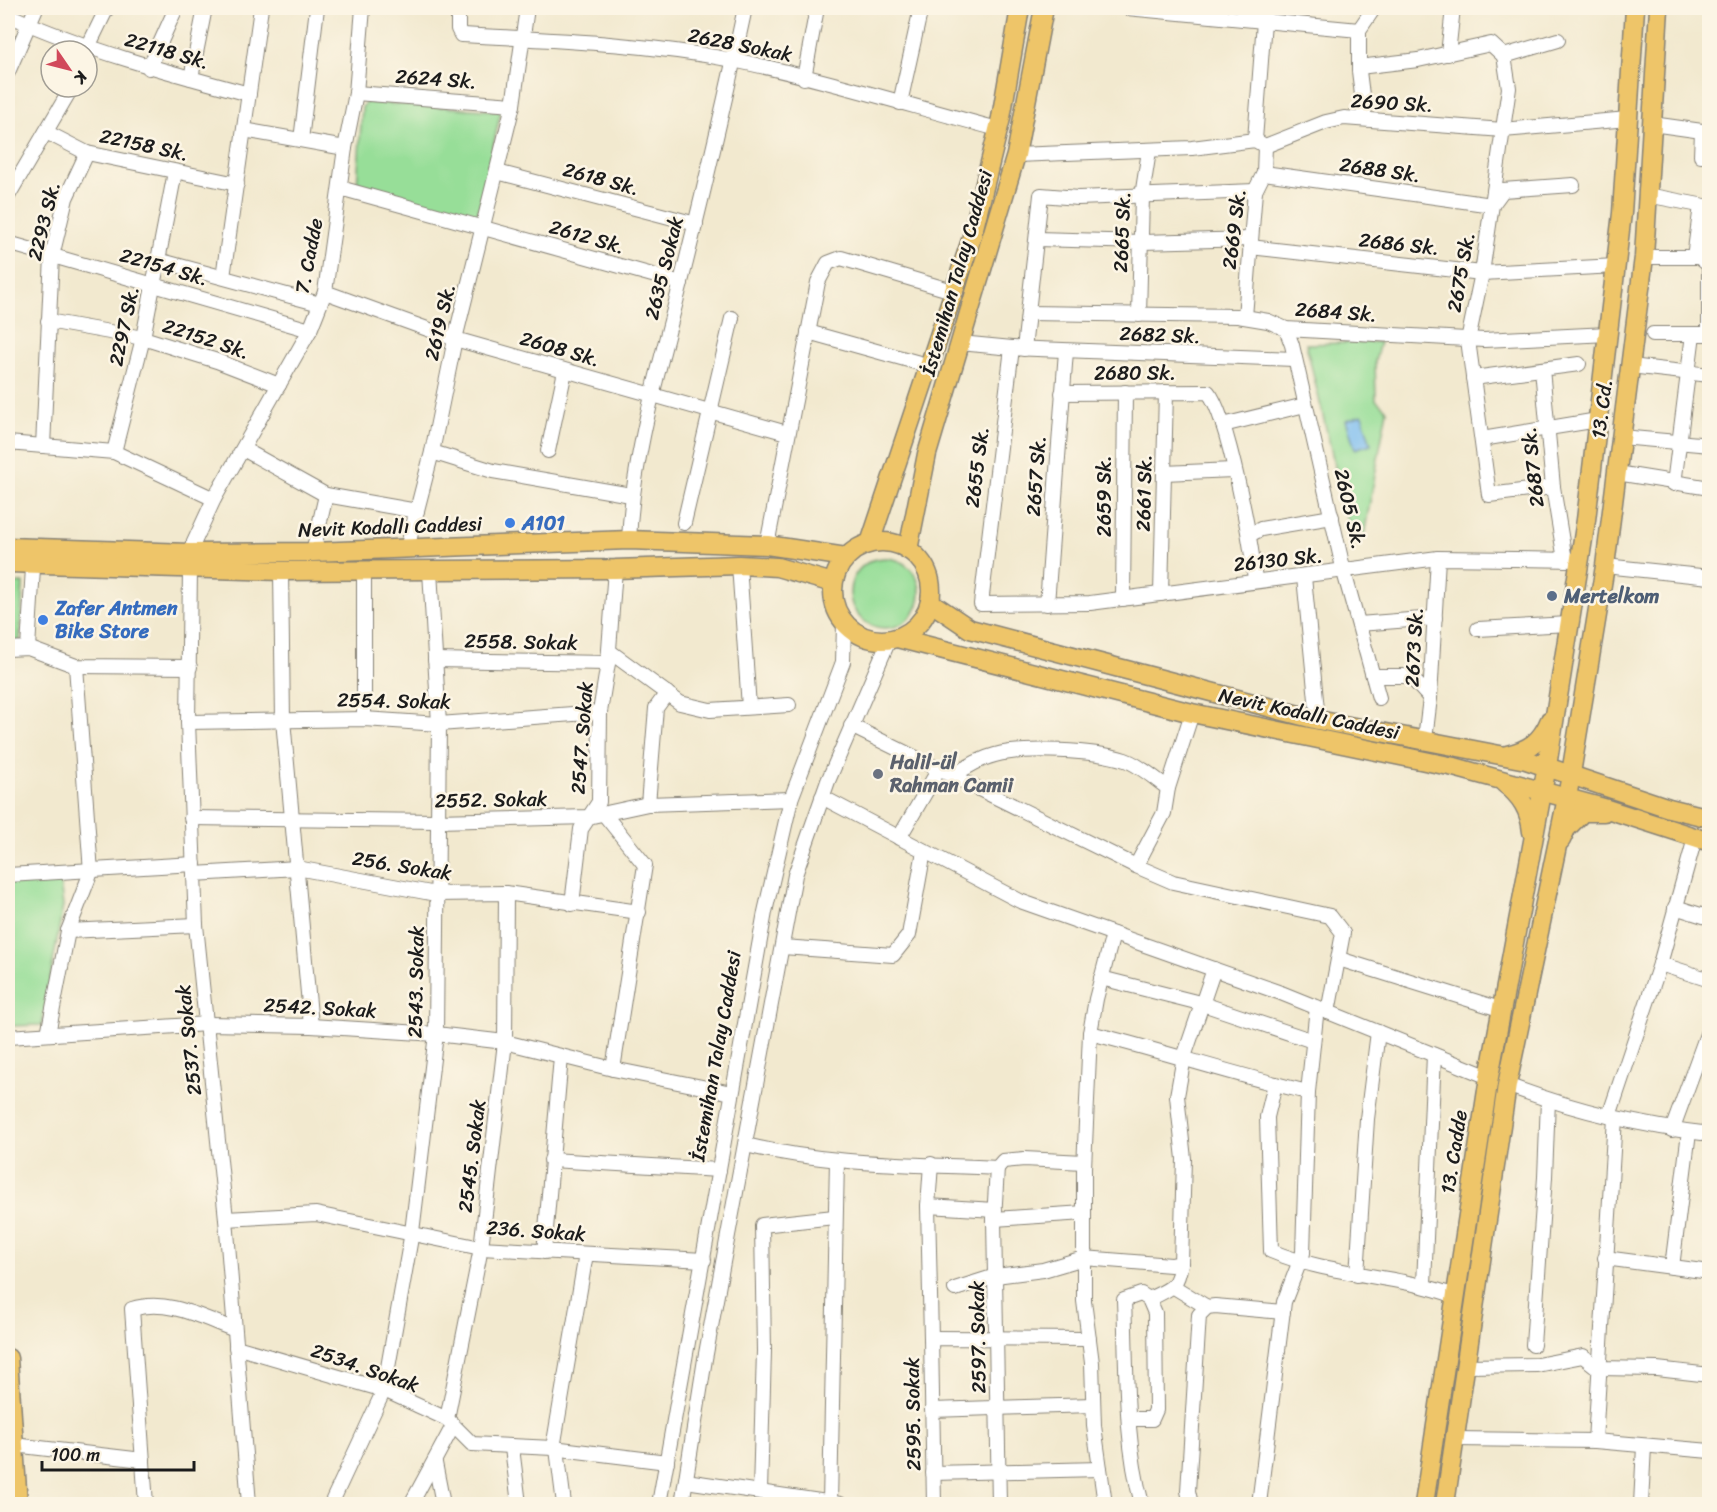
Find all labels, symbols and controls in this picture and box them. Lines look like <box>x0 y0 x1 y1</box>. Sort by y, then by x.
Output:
street label: 2628 Sokak <box>685 18 796 72</box>
street label: 22118 Sk. <box>120 22 214 80</box>
north arrow <box>39 39 99 99</box>
street label: 2624 Sk. <box>394 59 478 99</box>
text: K <box>65 64 96 91</box>
street label: 2690 Sk. <box>1350 83 1434 123</box>
street label: 22158 Sk. <box>96 118 192 172</box>
street label: 2688 Sk. <box>1337 147 1423 193</box>
street label: 2618 Sk. <box>559 152 643 206</box>
street label: İstemihan Talay Caddesi <box>911 164 1004 381</box>
street label: 2293 Sk. <box>17 178 71 264</box>
street label: 2669 Sk. <box>1212 187 1256 271</box>
street label: 2665 Sk. <box>1103 191 1141 273</box>
street label: 2612 Sk. <box>545 210 629 264</box>
street label: 2635 Sokak <box>634 212 694 323</box>
street label: 7. Cadde <box>285 215 333 297</box>
street label: 2686 Sk. <box>1357 222 1441 266</box>
street label: 2675 Sk. <box>1437 229 1485 315</box>
street label: 22154 Sk. <box>116 238 212 296</box>
street label: 2619 Sk. <box>414 280 466 364</box>
street label: 2297 Sk. <box>98 283 150 369</box>
street label: 2684 Sk. <box>1294 292 1378 332</box>
street label: 22152 Sk. <box>158 308 254 370</box>
street label: 2682 Sk. <box>1119 316 1201 354</box>
street label: 2608 Sk. <box>516 321 604 377</box>
street label: 2680 Sk. <box>1094 356 1176 391</box>
street label: 13. Cd. <box>1581 377 1623 441</box>
street label: 2655 Sk. <box>955 424 999 510</box>
street label: 2687 Sk. <box>1511 425 1555 509</box>
street label: 2657 Sk. <box>1016 434 1056 518</box>
street label: 2661 Sk. <box>1126 454 1162 532</box>
street label: 2659 Sk. <box>1087 455 1122 537</box>
street label: 2605 Sk. <box>1324 465 1376 553</box>
street label: Nevit Kodallı Caddesi <box>297 506 483 548</box>
place label: A101 <box>521 506 565 541</box>
marker: A101 <box>503 516 517 530</box>
street label: 26130 Sk. <box>1232 538 1324 582</box>
place label: Mertelkom <box>1563 579 1659 614</box>
marker: Mertelkom <box>1545 589 1559 603</box>
place label: Zafer Antmen Bike Store <box>54 591 178 649</box>
street label: 2673 Sk. <box>1394 606 1434 688</box>
marker: Zafer Antmen Bike Store <box>36 613 50 627</box>
street label: 2558. Sokak <box>464 624 578 660</box>
street label: Nevit Kodallı Caddesi <box>1215 678 1403 750</box>
street label: 2547. Sokak <box>561 680 603 796</box>
street label: 2554. Sokak <box>337 683 452 719</box>
place label: Halil-ül Rahman Camii <box>889 745 1015 803</box>
marker: Halil-ül Rahman Camii <box>871 767 885 781</box>
street label: 2552. Sokak <box>434 782 548 818</box>
street label: 256. Sokak <box>350 841 455 891</box>
street label: 2543. Sokak <box>398 925 434 1039</box>
street label: İstemihan Talay Caddesi <box>680 947 752 1165</box>
street label: 2537. Sokak <box>166 982 212 1097</box>
street label: 2542. Sokak <box>263 988 378 1028</box>
street label: 2545. Sokak <box>448 1097 496 1215</box>
street label: 13. Cadde <box>1430 1107 1478 1197</box>
street label: 236. Sokak <box>485 1210 587 1252</box>
street label: 2597. Sokak <box>960 1280 996 1394</box>
street label: 2534. Sokak <box>306 1333 424 1403</box>
street label: 2595. Sokak <box>895 1357 931 1471</box>
scale bar <box>42 1434 194 1472</box>
text: 100 m <box>51 1439 100 1471</box>

